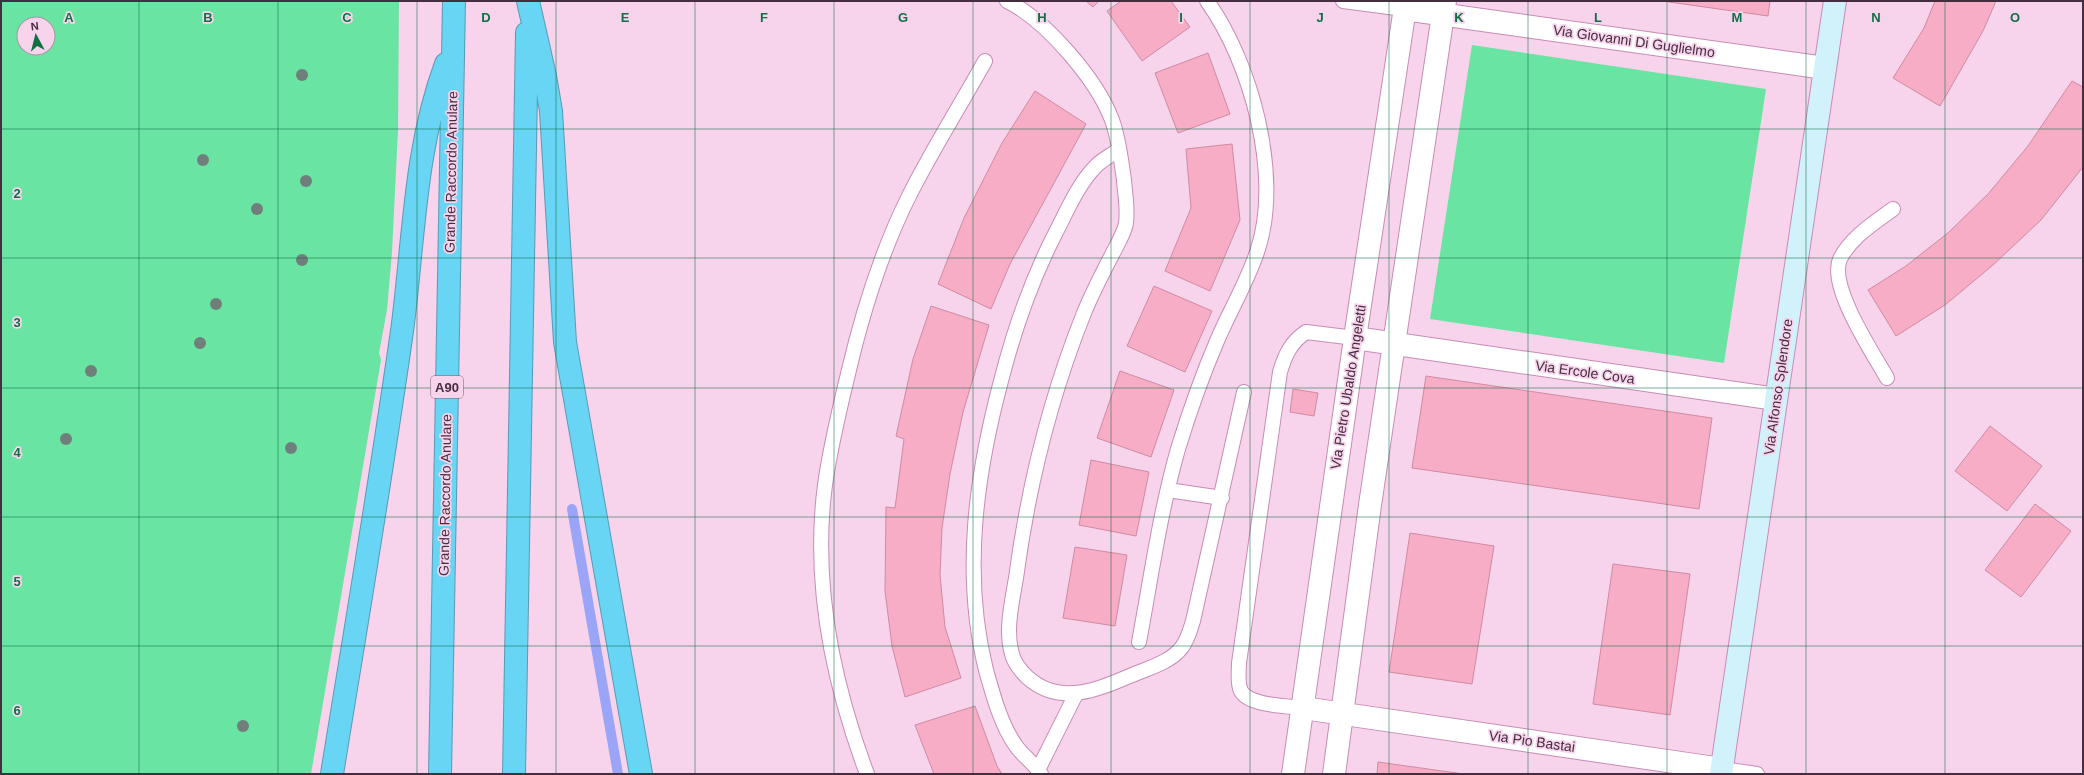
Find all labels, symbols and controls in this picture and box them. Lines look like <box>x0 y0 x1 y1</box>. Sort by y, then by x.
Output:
text: A <box>64 10 74 25</box>
text: B <box>203 10 213 25</box>
text: C <box>342 10 352 25</box>
text: D <box>481 10 491 25</box>
text: E <box>621 10 630 25</box>
text: F <box>760 10 768 25</box>
text: G <box>898 10 908 25</box>
text: H <box>1037 10 1047 25</box>
text: I <box>1179 10 1183 25</box>
text: J <box>1316 10 1324 25</box>
text: K <box>1454 10 1464 25</box>
text: L <box>1594 10 1602 25</box>
text: M <box>1732 10 1742 25</box>
text: N <box>1871 10 1881 25</box>
text: O <box>2010 10 2020 25</box>
north arrow <box>16 16 56 56</box>
text: N <box>30 20 40 33</box>
street label: Via Giovanni Di Guglielmo <box>1552 22 1716 60</box>
street label: Grande Raccordo Anulare <box>442 91 460 253</box>
text: 2 <box>13 186 21 201</box>
street label: Via Pietro Ubaldo Angeletti <box>1327 304 1369 470</box>
text: 3 <box>13 315 21 330</box>
street label: Via Alfonso Splendore <box>1761 318 1796 456</box>
street label: Via Ercole Cova <box>1534 357 1636 387</box>
road number: A90 <box>431 376 463 398</box>
street label: Grande Raccordo Anulare <box>436 414 454 576</box>
text: 4 <box>13 445 21 460</box>
text: 5 <box>13 574 21 589</box>
text: 6 <box>13 703 21 718</box>
street label: Via Pio Bastai <box>1488 727 1576 755</box>

